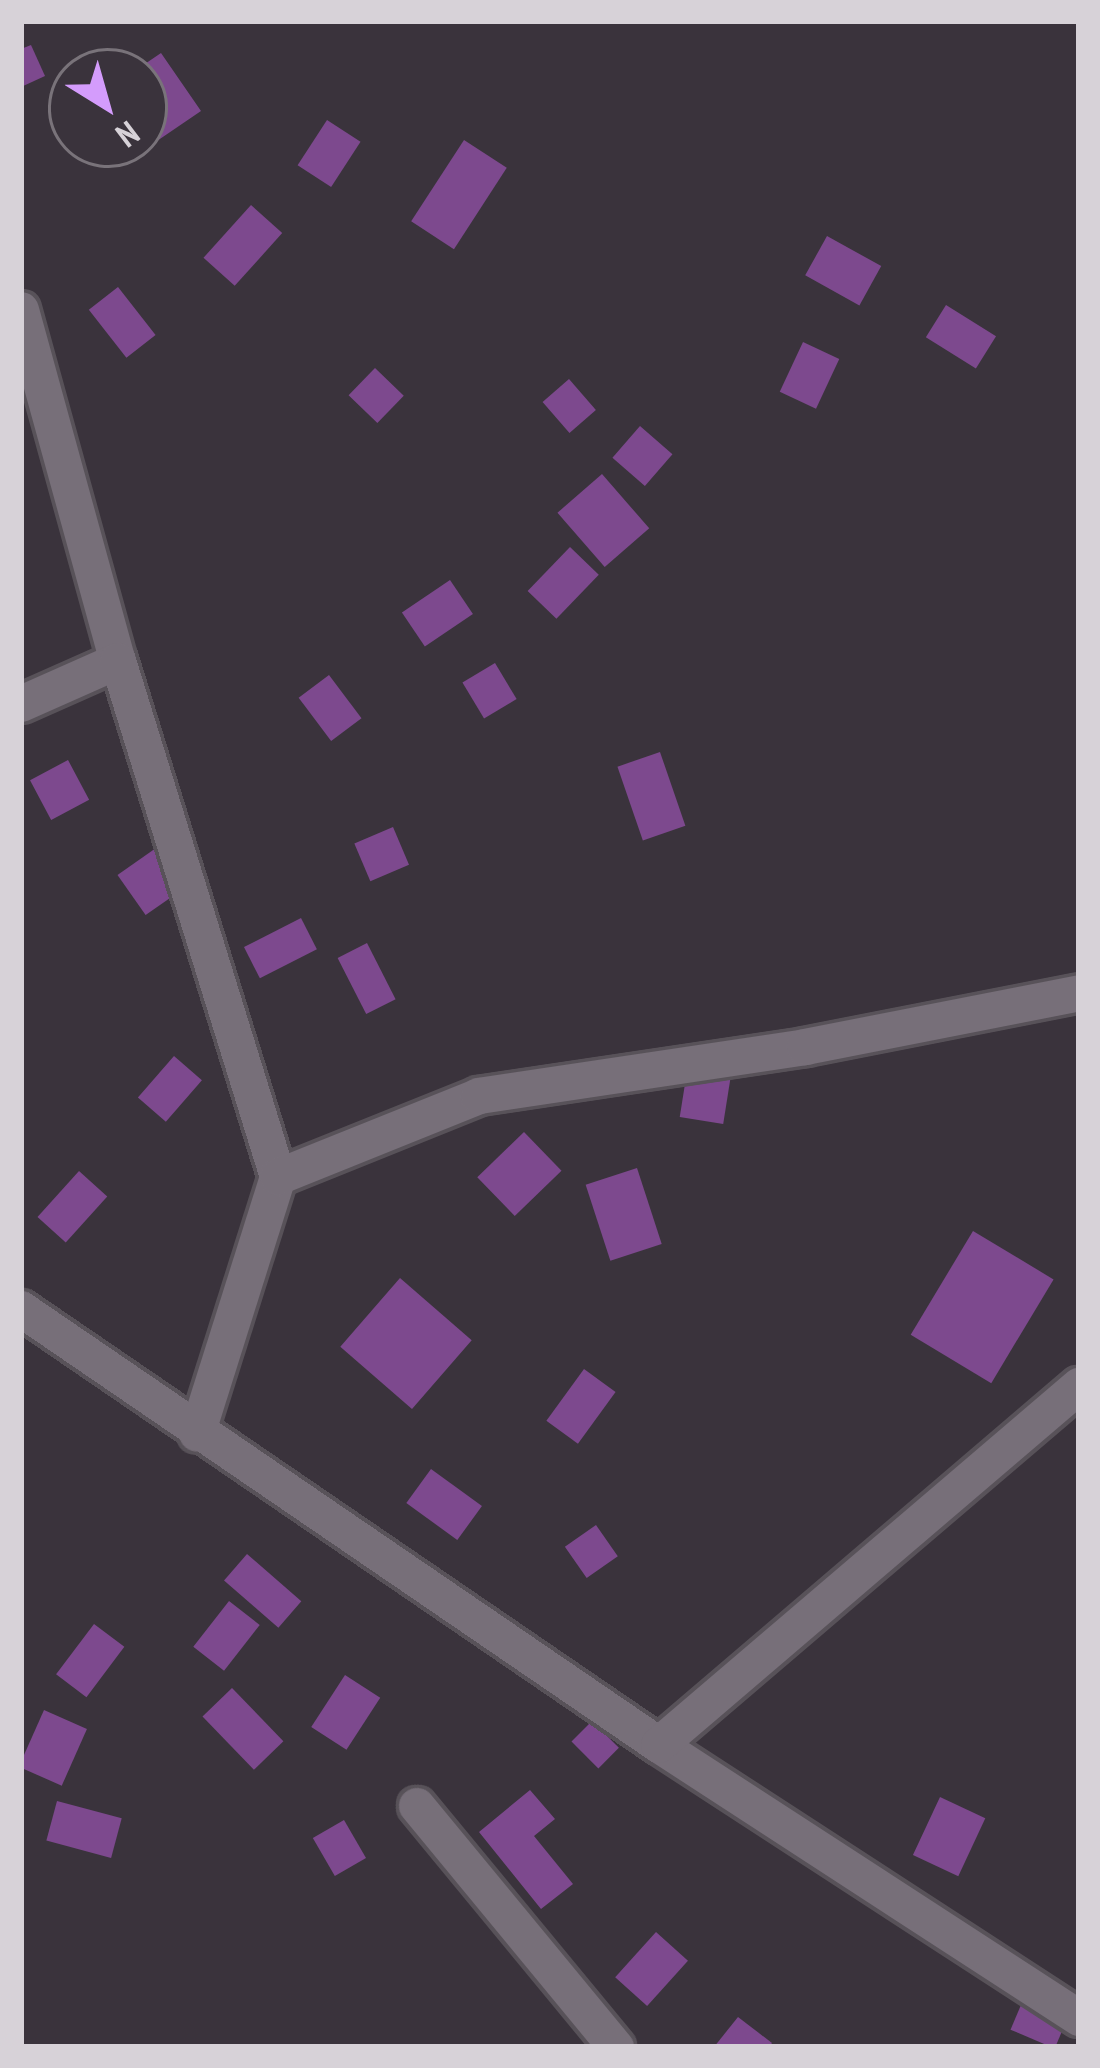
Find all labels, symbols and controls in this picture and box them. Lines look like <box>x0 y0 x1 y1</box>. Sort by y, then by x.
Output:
north arrow <box>48 48 168 168</box>
text: N <box>108 112 148 157</box>

